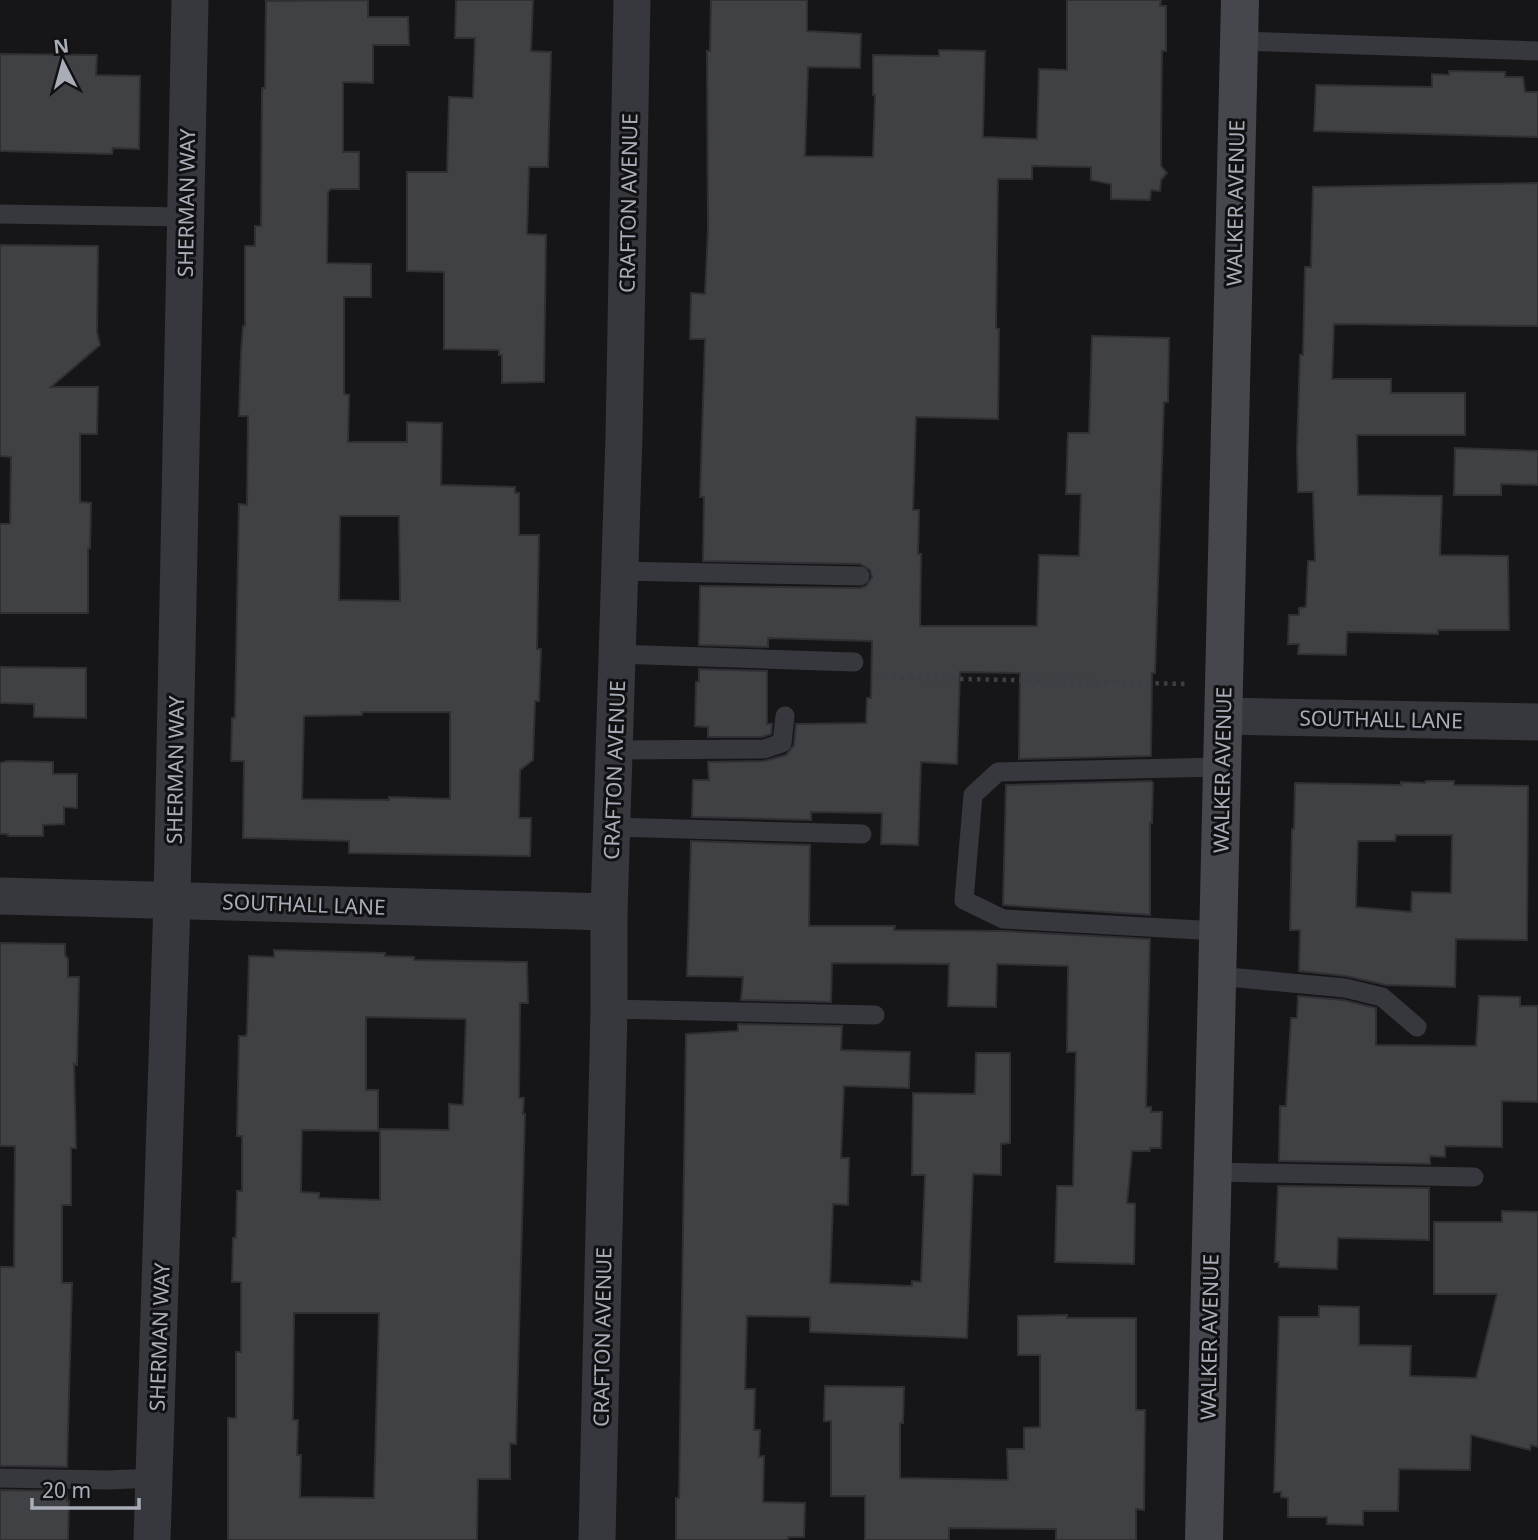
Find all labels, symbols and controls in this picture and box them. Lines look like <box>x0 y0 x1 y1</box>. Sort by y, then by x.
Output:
north arrow <box>28 28 98 98</box>
text: N <box>52 32 70 60</box>
street label: CRAFTON AVENUE <box>612 113 644 293</box>
street label: WALKER AVENUE <box>1220 120 1250 286</box>
street label: SHERMAN WAY <box>171 128 201 277</box>
street label: CRAFTON AVENUE <box>597 680 631 860</box>
street label: WALKER AVENUE <box>1207 687 1237 853</box>
street label: SHERMAN WAY <box>160 695 190 844</box>
street label: SOUTHALL LANE <box>1299 704 1463 734</box>
street label: SOUTHALL LANE <box>222 887 386 921</box>
street label: CRAFTON AVENUE <box>586 1247 618 1427</box>
street label: WALKER AVENUE <box>1194 1254 1224 1420</box>
street label: SHERMAN WAY <box>142 1262 176 1412</box>
scale bar <box>32 1466 138 1510</box>
text: 20 m <box>42 1476 91 1504</box>

